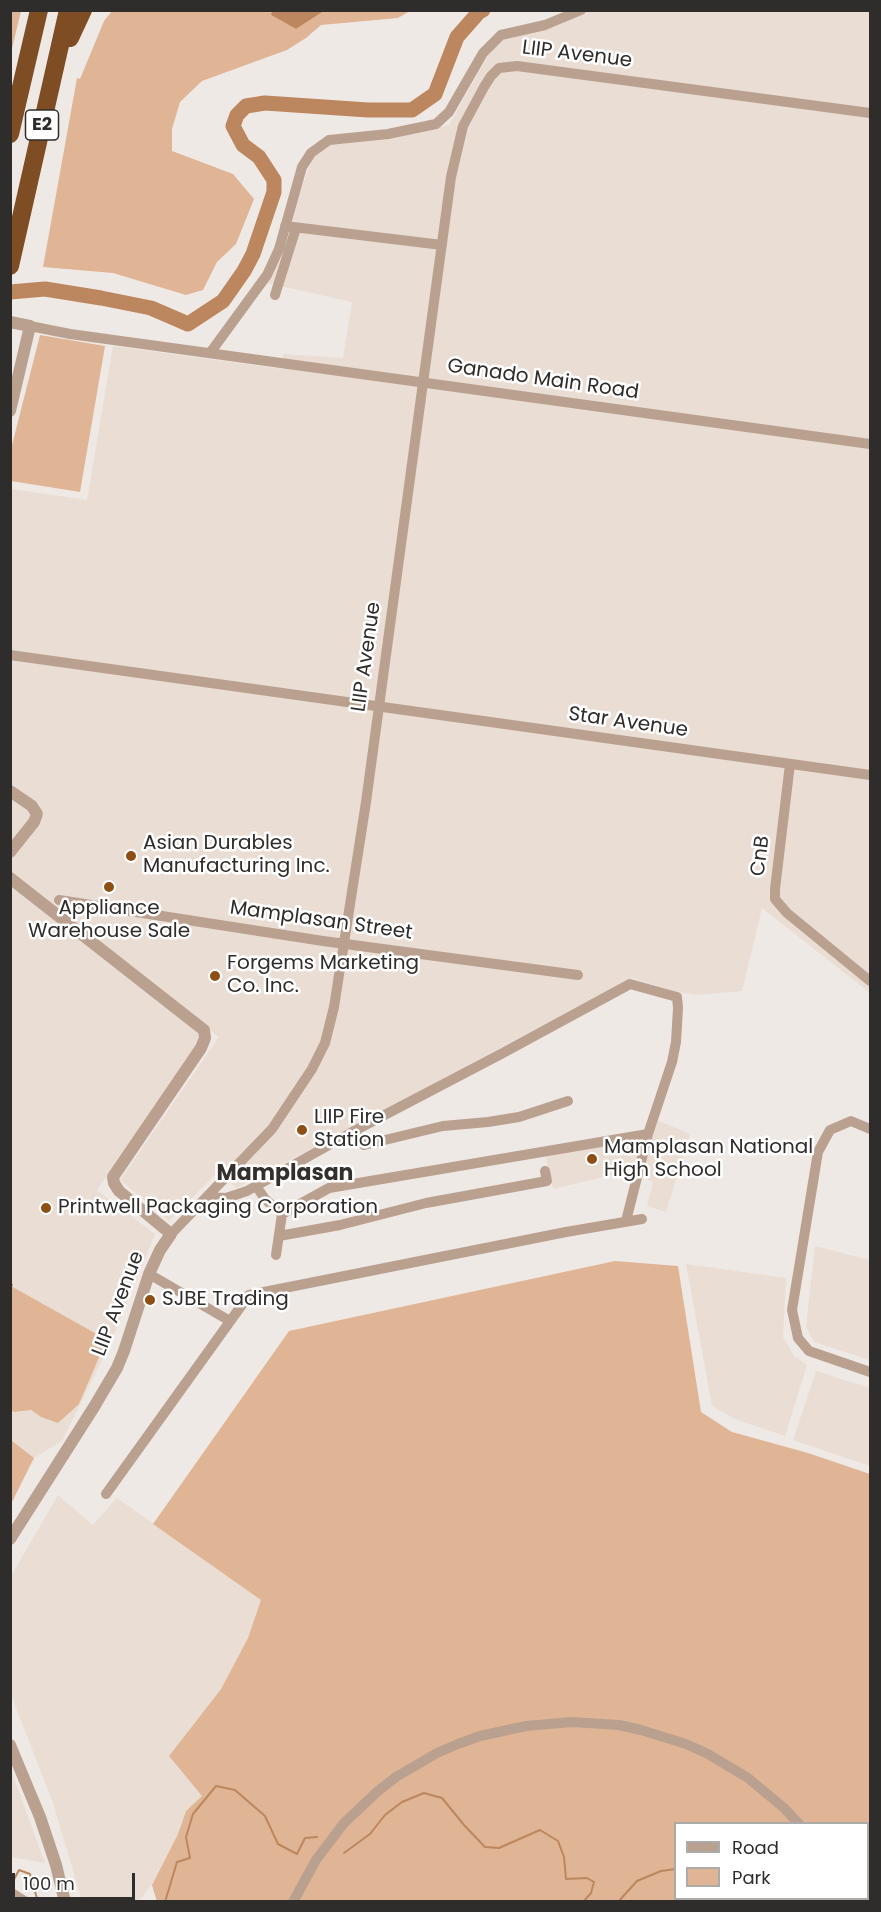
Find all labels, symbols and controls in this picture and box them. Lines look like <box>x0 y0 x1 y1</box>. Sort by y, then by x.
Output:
street label: LIIP Avenue <box>521 36 633 74</box>
road number: E2 <box>26 110 58 140</box>
street label: Ganado Main Road <box>446 355 640 405</box>
street label: LIIP Avenue <box>347 601 387 713</box>
street label: Star Avenue <box>567 703 689 743</box>
place label: Asian Durables Manufacturing Inc. <box>143 832 330 879</box>
street label: CnB <box>747 834 775 878</box>
marker: Asian Durables Manufacturing Inc. <box>124 849 138 863</box>
marker: Appliance Warehouse Sale <box>102 880 116 894</box>
street label: Mamplasan Street <box>228 896 414 946</box>
place label: Appliance Warehouse Sale <box>28 897 190 944</box>
place label: Forgems Marketing Co. Inc. <box>227 952 419 999</box>
marker: Forgems Marketing Co. Inc. <box>208 969 222 983</box>
place label: LIIP Fire Station <box>314 1106 384 1153</box>
marker: LIIP Fire Station <box>295 1123 309 1137</box>
place label: Mamplasan National High School <box>604 1136 813 1183</box>
marker: Mamplasan National High School <box>585 1152 599 1166</box>
district label: Mamplasan <box>217 1161 353 1187</box>
place label: Printwell Packaging Corporation <box>58 1196 378 1220</box>
marker: Printwell Packaging Corporation <box>39 1201 53 1215</box>
street label: LIIP Avenue <box>88 1248 150 1360</box>
place label: SJBE Trading <box>162 1288 289 1312</box>
marker: SJBE Trading <box>143 1293 157 1307</box>
legend <box>674 1822 869 1900</box>
text: Road <box>732 1835 779 1860</box>
scale bar <box>15 1861 138 1899</box>
text: Park <box>732 1865 771 1890</box>
text: 100 m <box>23 1871 75 1896</box>

